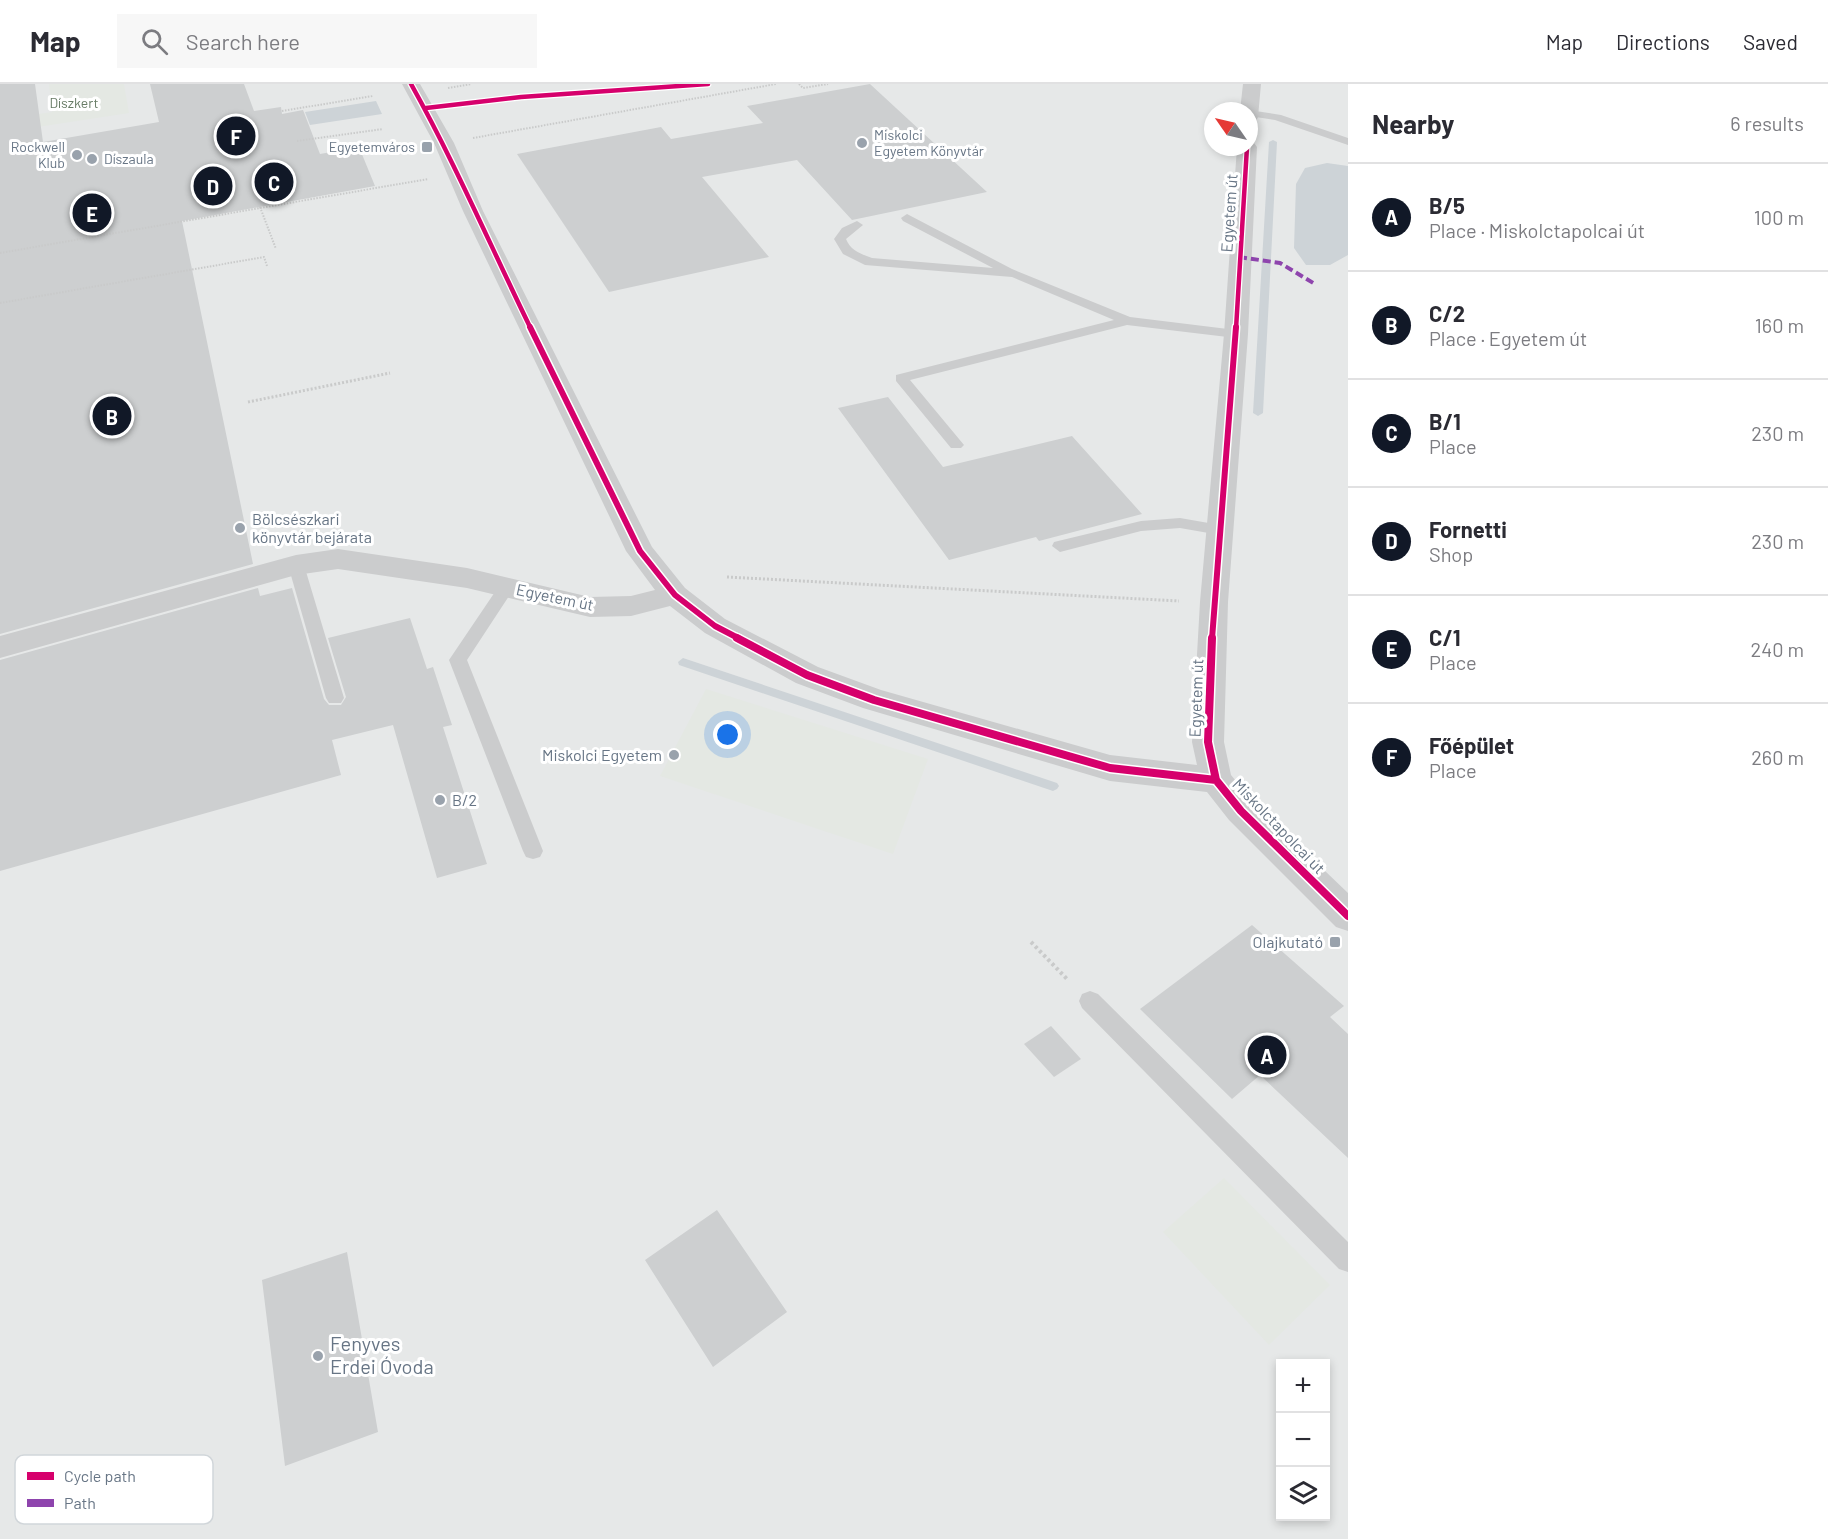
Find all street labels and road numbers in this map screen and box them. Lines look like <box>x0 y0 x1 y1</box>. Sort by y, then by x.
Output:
street label: Egyetem út <box>1216 173 1241 253</box>
street label: Egyetem út <box>515 579 596 614</box>
street label: Egyetem út <box>1185 658 1206 738</box>
street label: Miskolctapolcai út <box>1229 774 1330 877</box>

